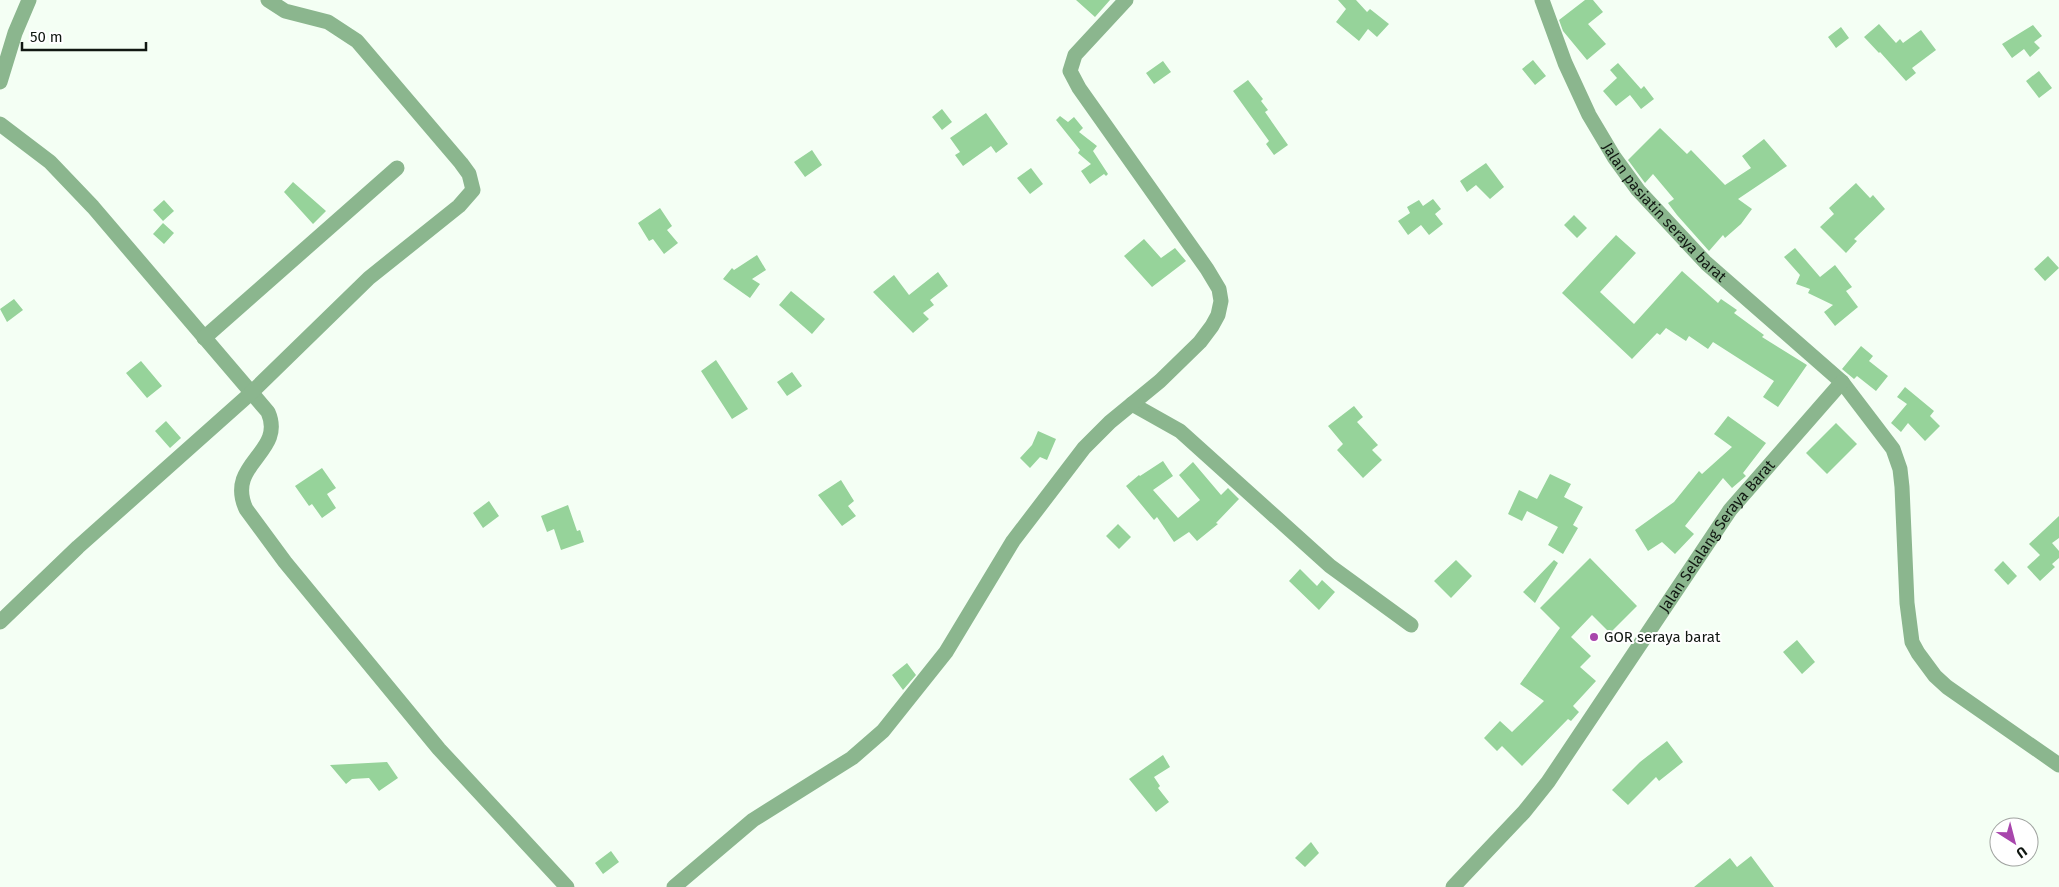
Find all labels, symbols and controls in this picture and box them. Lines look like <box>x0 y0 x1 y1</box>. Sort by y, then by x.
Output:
scale bar <box>22 20 146 52</box>
text: 50 m <box>30 28 63 46</box>
street label: Jalan pasiatin seraya barat <box>1598 139 1731 286</box>
street label: Jalan Selalang Seraya Barat <box>1655 456 1779 616</box>
place label: GOR seraya barat <box>1604 628 1721 646</box>
marker: GOR seraya barat <box>1588 631 1600 643</box>
north arrow <box>1989 817 2039 867</box>
text: U <box>2013 843 2030 862</box>

